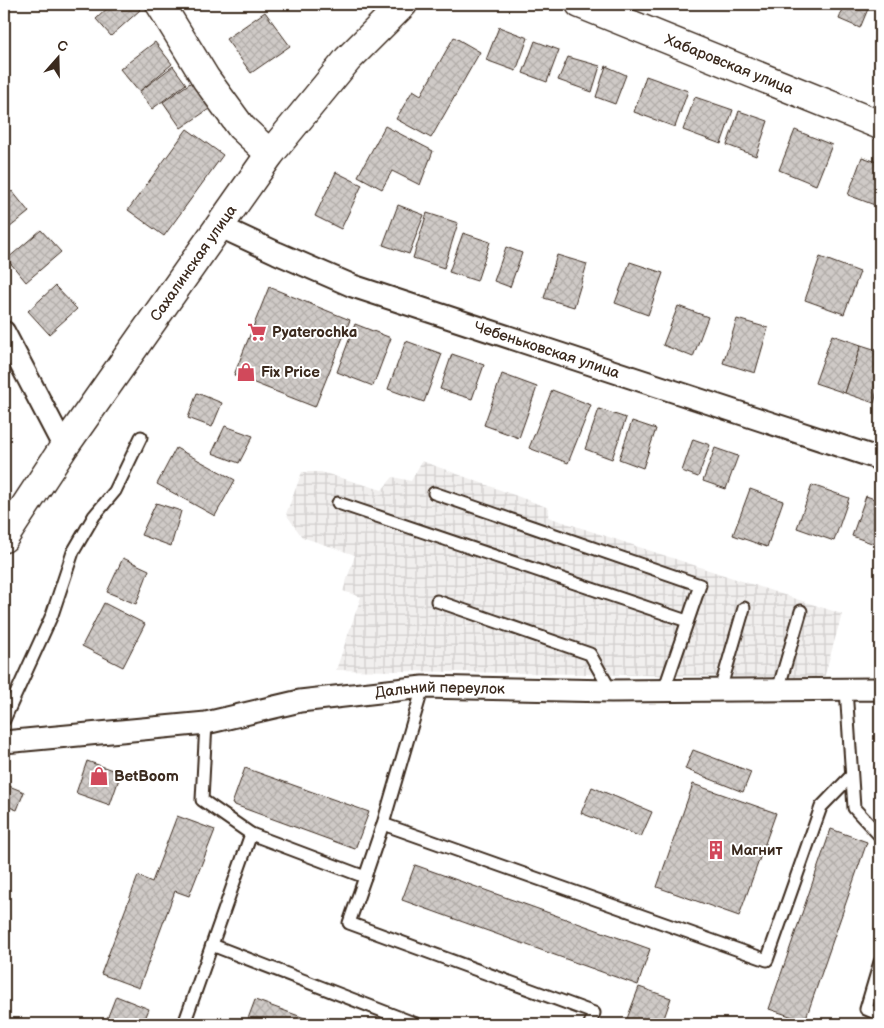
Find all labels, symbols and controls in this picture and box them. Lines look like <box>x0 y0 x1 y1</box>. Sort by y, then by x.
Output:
street label: Хабаровская улица <box>662 30 796 99</box>
north arrow <box>32 32 82 82</box>
text: С <box>55 37 70 56</box>
street label: Сахалинская улица <box>146 201 241 325</box>
street label: Чебеньковская улица <box>472 317 622 383</box>
supermarket icon: Pyaterochka <box>246 321 268 343</box>
place label: Pyaterochka <box>272 323 357 342</box>
shop icon: Fix Price <box>235 361 257 383</box>
place label: Fix Price <box>261 363 320 382</box>
street label: Дальний переулок <box>374 678 505 702</box>
shop icon: BetBoom <box>88 765 110 787</box>
place label: BetBoom <box>114 767 179 786</box>
building icon: Магнит <box>705 839 727 861</box>
place label: Магнит <box>731 841 783 860</box>

